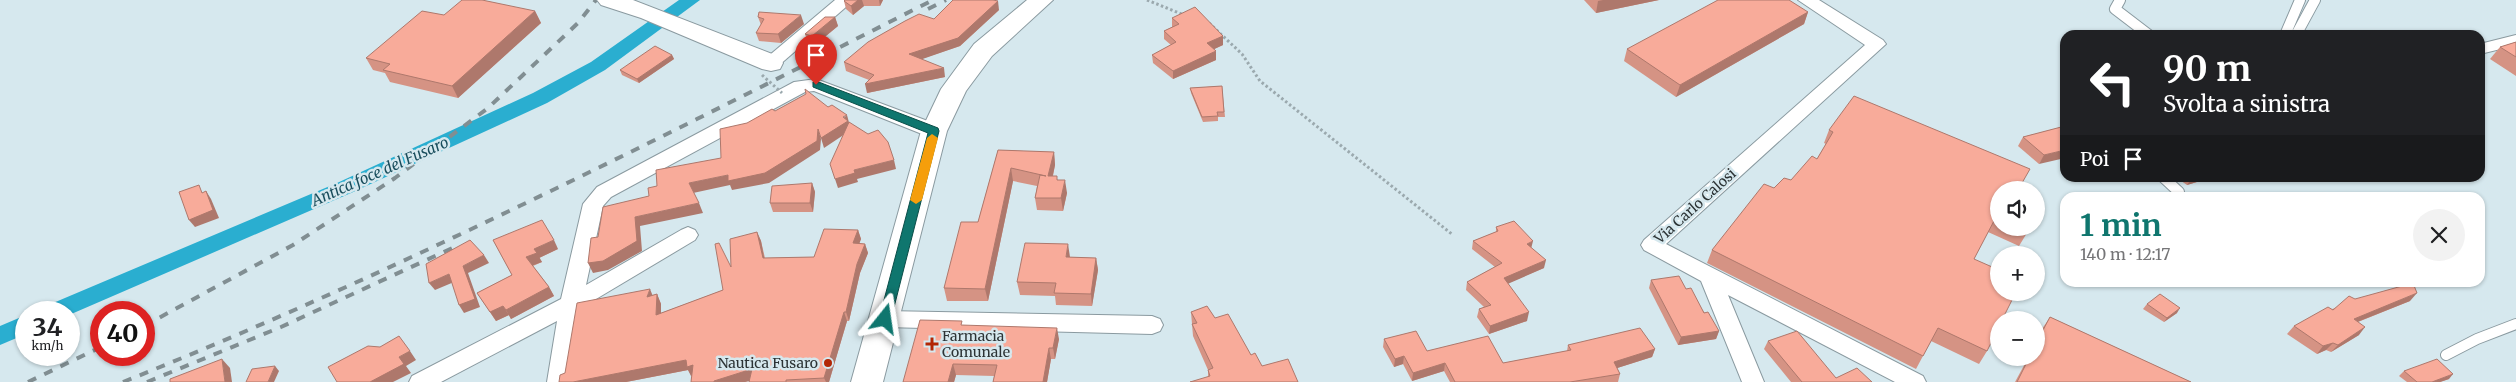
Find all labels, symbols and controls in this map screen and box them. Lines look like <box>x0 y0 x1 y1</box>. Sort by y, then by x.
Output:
pin <box>795 34 837 85</box>
icon: arrive <box>802 41 830 69</box>
text: 90 m <box>2163 47 2251 91</box>
icon: left <box>2080 50 2145 115</box>
text: Svolta a sinistra <box>2163 90 2330 118</box>
water label: Antica foce del Fusaro <box>308 132 451 210</box>
icon: arrive <box>2119 145 2147 173</box>
text: Poi <box>2080 147 2109 171</box>
street label: Via Carlo Calosi <box>1650 164 1740 248</box>
map controls <box>1990 181 2045 366</box>
button: sound <box>1990 181 2045 236</box>
text: 1 min <box>2080 206 2162 244</box>
button: close <box>2413 209 2465 261</box>
text: 140 m · 12:17 <box>2080 244 2170 264</box>
button: + <box>1990 246 2045 301</box>
position arrow <box>858 292 910 344</box>
speed limit sign: 40 <box>90 301 155 366</box>
text: 34 <box>33 311 62 343</box>
button: − <box>1990 311 2045 366</box>
place label: Farmacia Comunale <box>942 327 1010 361</box>
text: km/h <box>32 338 63 353</box>
marker: Farmacia Comunale <box>926 338 938 350</box>
place label: Nautica Fusaro <box>718 354 818 372</box>
marker: Nautica Fusaro <box>822 357 834 369</box>

